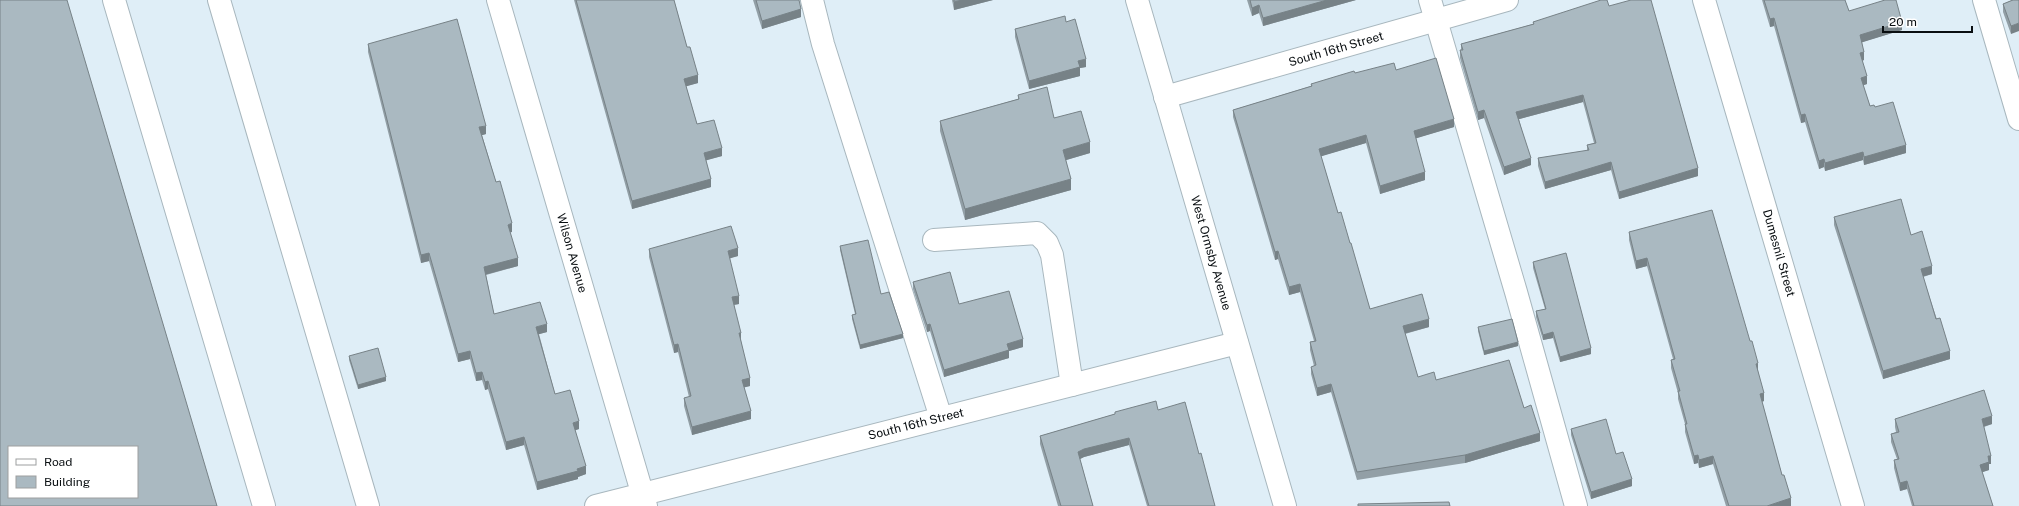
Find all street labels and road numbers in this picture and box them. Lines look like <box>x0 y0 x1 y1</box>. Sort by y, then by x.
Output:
street label: South 16th Street <box>1287 29 1385 69</box>
street label: West Ormsby Avenue <box>1188 194 1234 312</box>
street label: Dumesnil Street <box>1760 208 1798 299</box>
street label: Wilson Avenue <box>554 212 590 294</box>
street label: South 16th Street <box>867 405 966 443</box>

